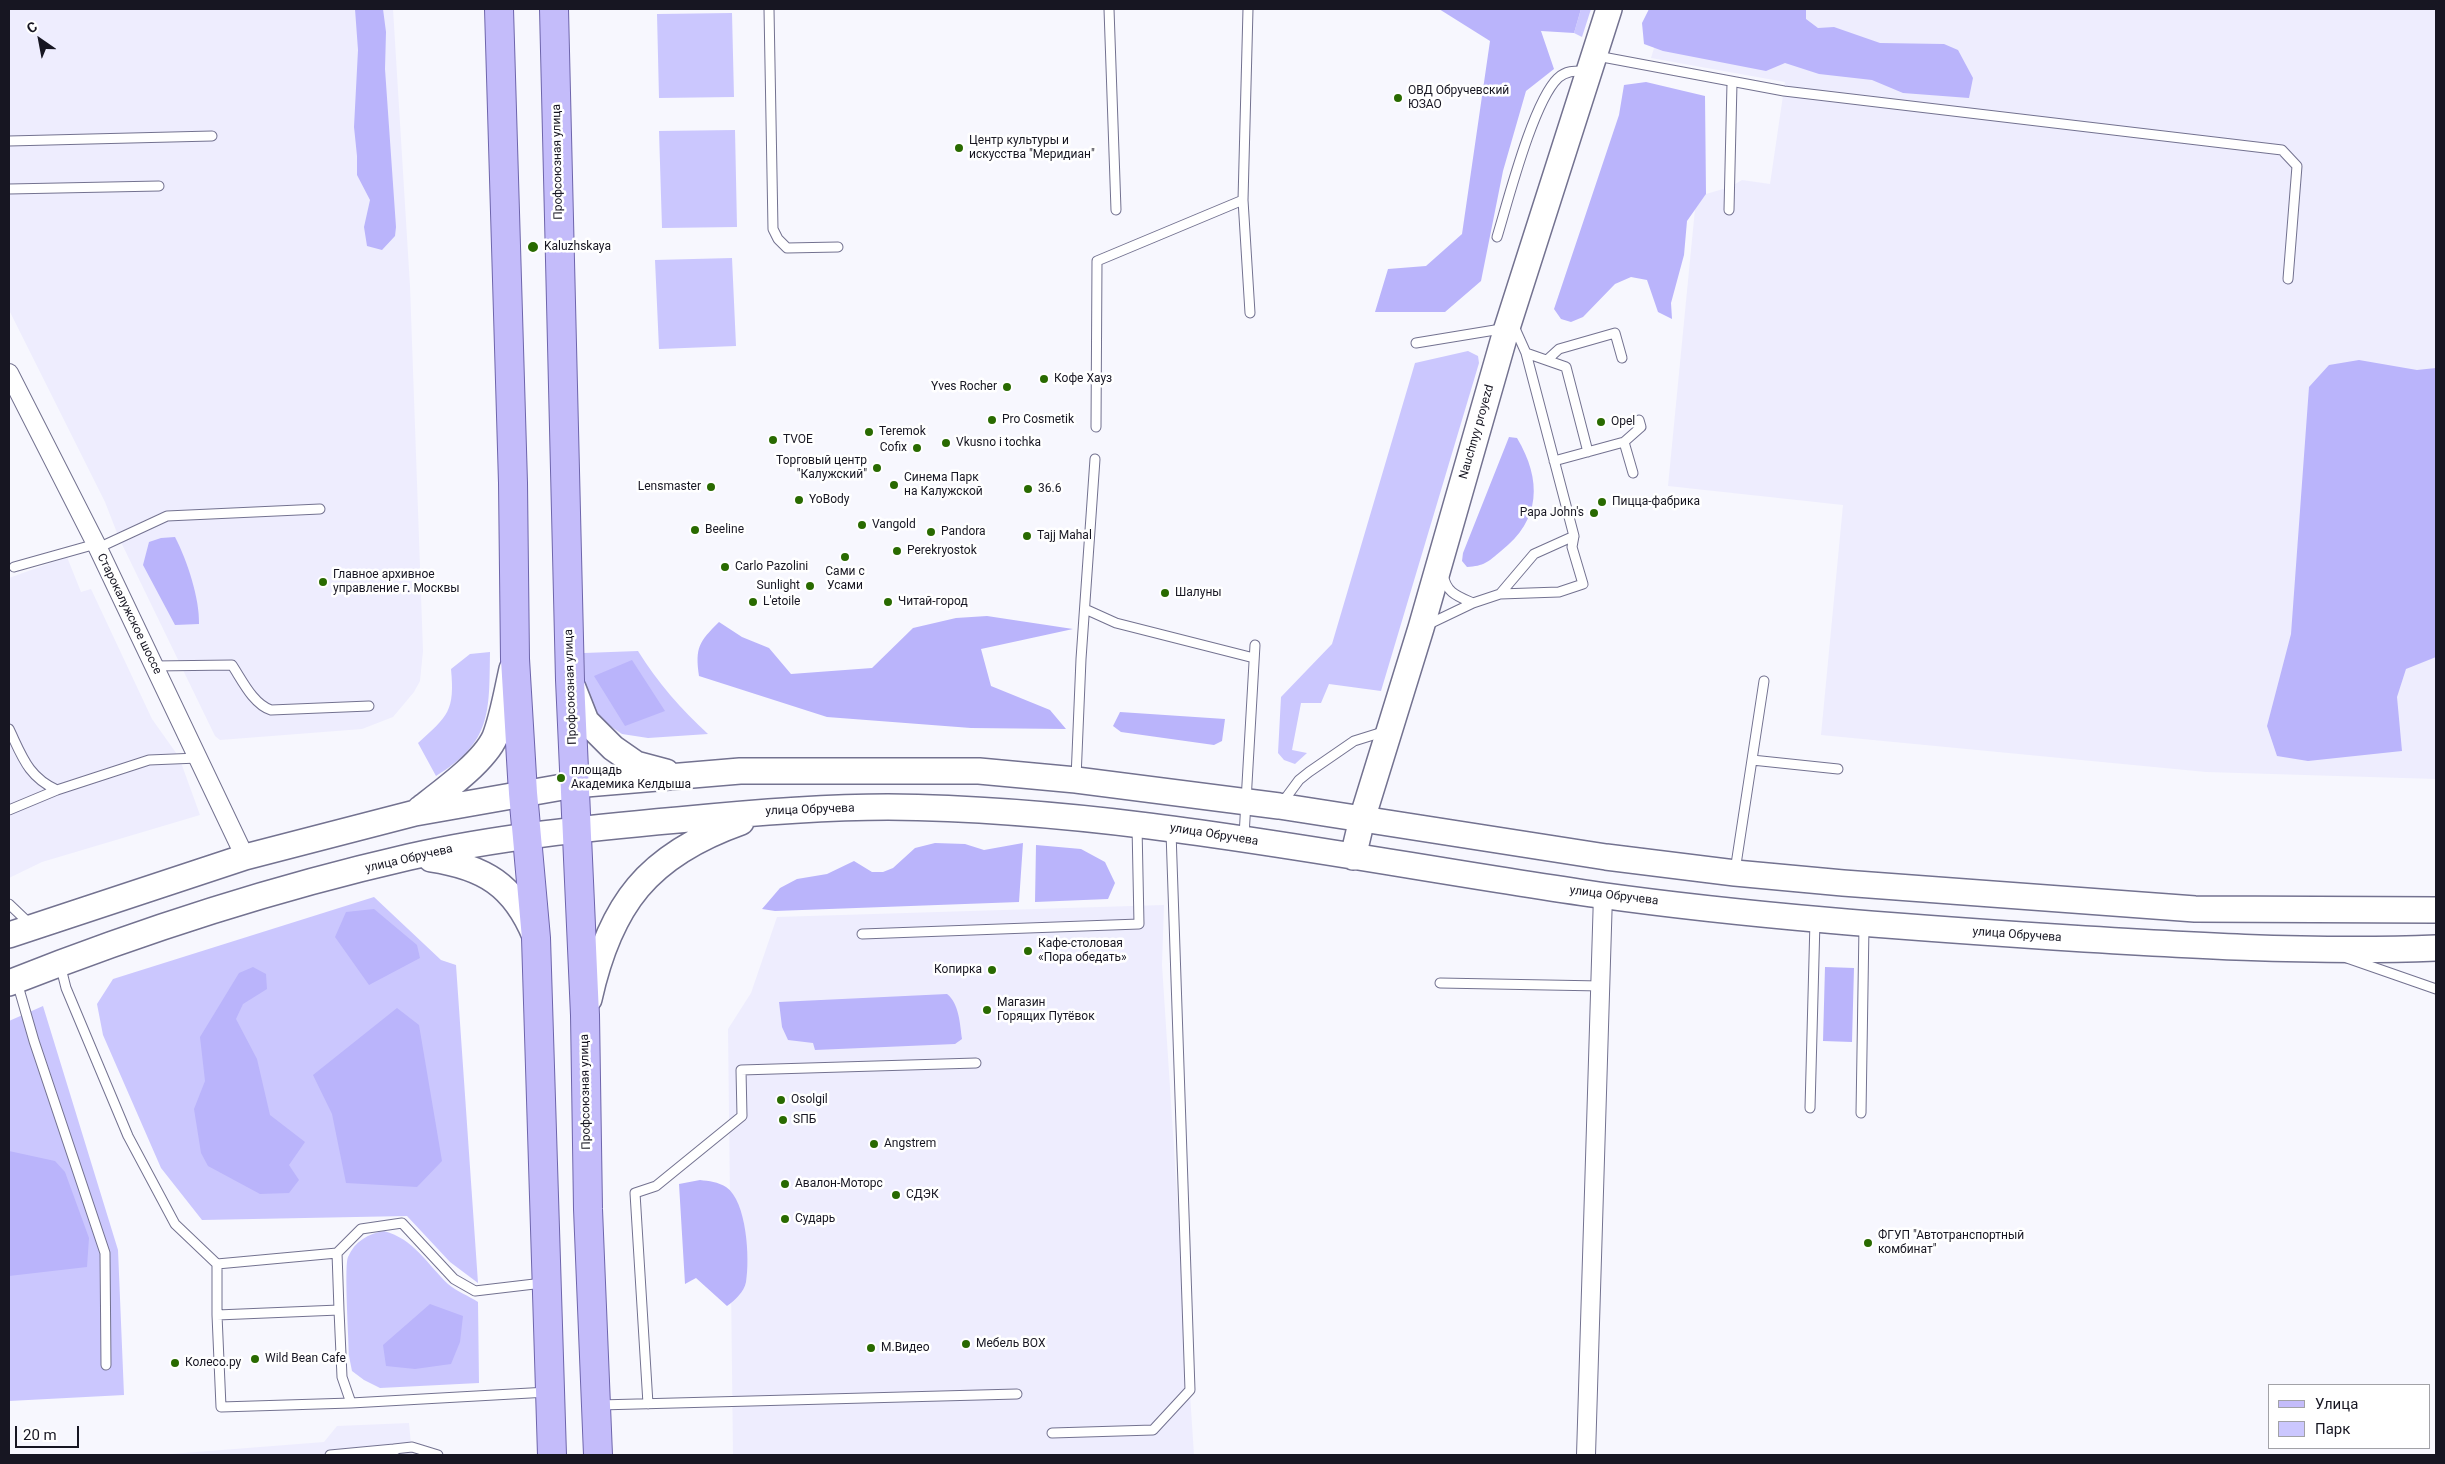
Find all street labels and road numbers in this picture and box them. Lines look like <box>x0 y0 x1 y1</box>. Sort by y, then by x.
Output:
street label: Профсоюзная улица <box>550 104 566 220</box>
street label: Nauchnyy proyezd <box>1457 383 1497 481</box>
street label: Старокалужское шоссе <box>93 551 165 677</box>
street label: Профсоюзная улица <box>562 629 580 745</box>
street label: улица Обручева <box>765 801 855 819</box>
street label: улица Обручева <box>1169 821 1259 849</box>
street label: улица Обручева <box>364 842 454 876</box>
street label: улица Обручева <box>1569 883 1659 909</box>
street label: улица Обручева <box>1972 925 2062 945</box>
street label: Профсоюзная улица <box>578 1034 594 1150</box>

